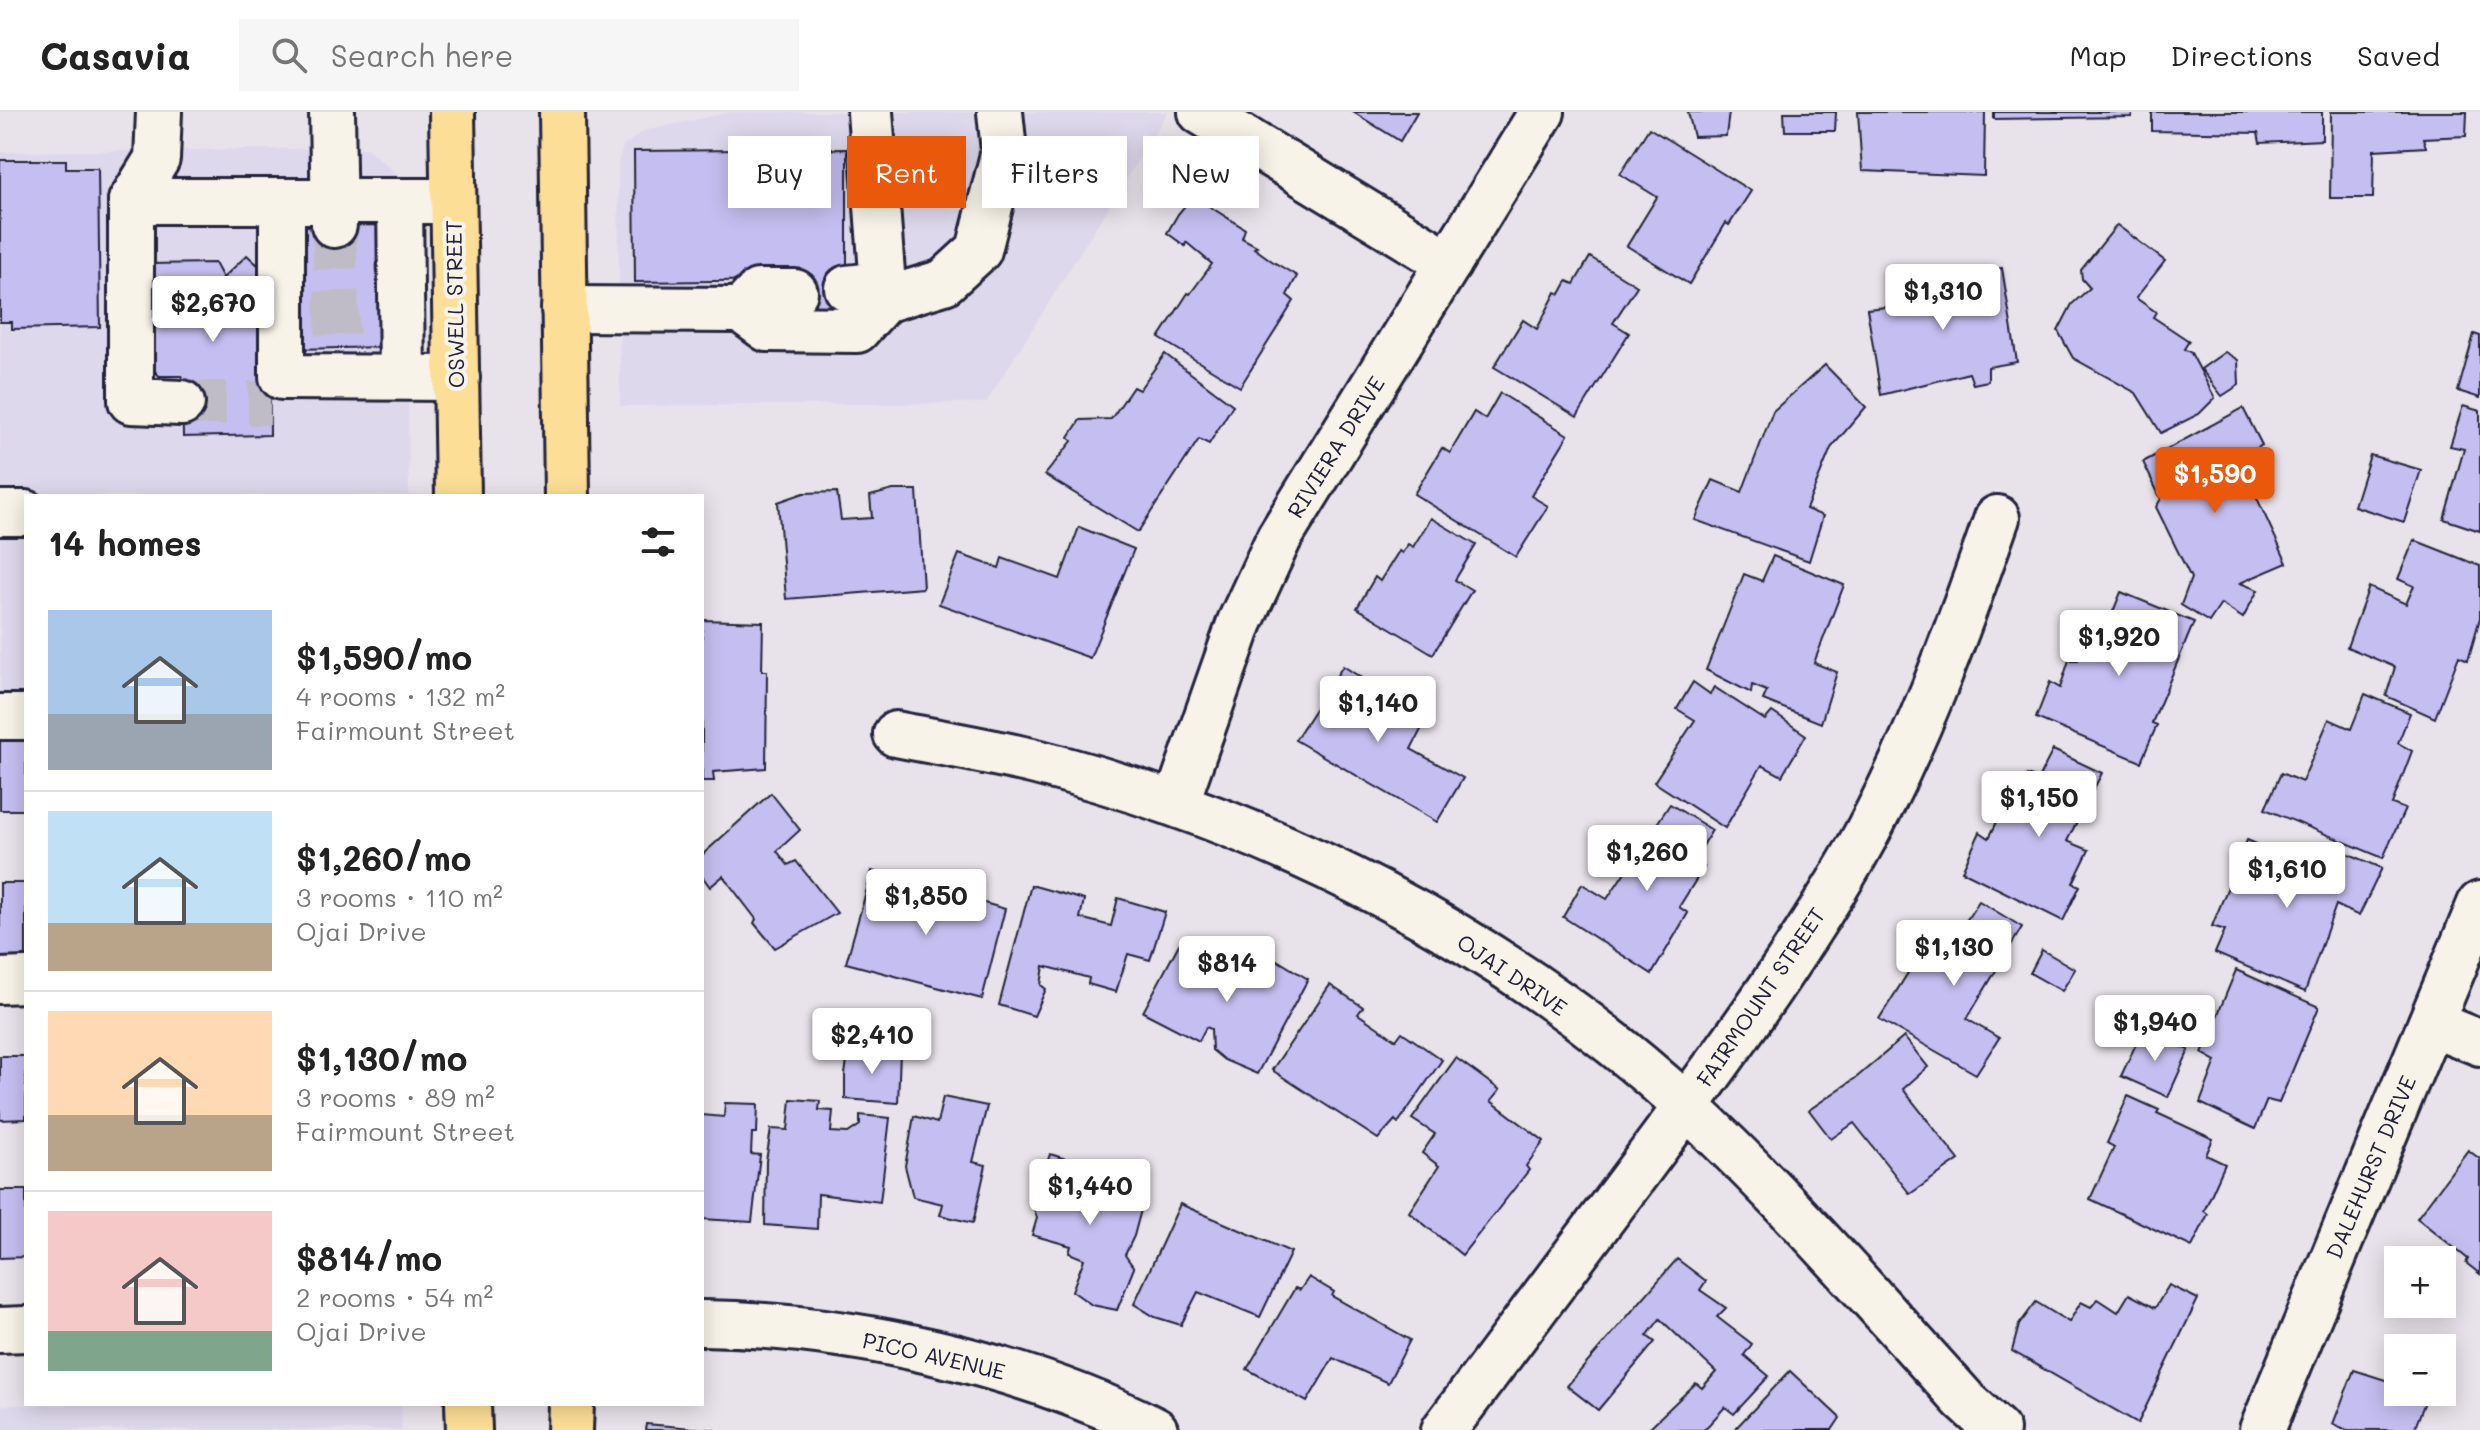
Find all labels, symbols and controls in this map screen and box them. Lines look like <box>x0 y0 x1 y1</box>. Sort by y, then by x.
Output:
search box <box>239 19 799 91</box>
text: Casavia <box>40 30 191 80</box>
icon: search <box>267 33 311 77</box>
text: Search here <box>331 35 513 75</box>
text: Map <box>2070 37 2127 73</box>
text: Directions <box>2171 37 2313 73</box>
text: Saved <box>2357 37 2440 73</box>
chip: Buy <box>728 136 831 208</box>
chip: Rent <box>847 136 966 208</box>
chip: Filters <box>982 136 1127 208</box>
chip: New <box>1143 136 1259 208</box>
street label: OSWELL STREET <box>439 220 470 388</box>
pin: $1,310 <box>1878 264 2008 332</box>
text: $1,310 <box>1903 273 1983 307</box>
pin: $2,670 <box>148 276 278 344</box>
text: $2,670 <box>170 285 256 319</box>
street label: RIVIERA DRIVE <box>1280 370 1391 523</box>
pin: $1,590 <box>2150 447 2280 515</box>
text: $1,590 <box>2173 456 2257 490</box>
text: 14 homes <box>48 520 202 565</box>
icon: filters <box>636 520 680 564</box>
pin: $1,920 <box>2054 610 2184 678</box>
text: $1,920 <box>2078 619 2160 653</box>
text: $1,590/mo <box>296 634 472 679</box>
icon: home <box>112 642 208 738</box>
pin: $1,140 <box>1313 676 1443 744</box>
text: 4 rooms · 132 m² <box>296 679 505 713</box>
text: $1,140 <box>1338 685 1418 719</box>
text: Fairmount Street <box>296 713 515 747</box>
pin: $1,150 <box>1974 771 2104 839</box>
text: $1,150 <box>2000 780 2079 814</box>
pin: $1,260 <box>1582 825 1712 893</box>
text: $1,260 <box>1606 834 1688 868</box>
text: $1,260/mo <box>296 835 471 880</box>
pin: $1,610 <box>2222 842 2352 910</box>
icon: home <box>112 843 208 939</box>
text: $1,610 <box>2247 851 2327 885</box>
pin: $1,850 <box>861 869 991 937</box>
text: $1,850 <box>884 878 968 912</box>
text: 3 rooms · 110 m² <box>296 880 503 914</box>
street label: FAIRMOUNT STREET <box>1690 901 1831 1092</box>
text: Ojai Drive <box>296 914 427 948</box>
pin: $1,130 <box>1889 920 2019 988</box>
street label: OJAI DRIVE <box>1452 927 1573 1022</box>
text: $1,130 <box>1914 929 1994 963</box>
pin: $814 <box>1180 936 1274 1004</box>
text: $814 <box>1197 945 1257 979</box>
pin: $1,940 <box>2090 995 2220 1063</box>
text: $1,940 <box>2113 1004 2197 1038</box>
pin: $2,410 <box>807 1008 937 1076</box>
text: $2,410 <box>830 1017 914 1051</box>
text: $1,130/mo <box>296 1035 467 1080</box>
icon: home <box>112 1043 208 1139</box>
street label: DALEHURST DRIVE <box>2319 1071 2422 1263</box>
text: 3 rooms · 89 m² <box>296 1080 495 1114</box>
text: Fairmount Street <box>296 1114 515 1148</box>
pin: $1,440 <box>1025 1159 1155 1227</box>
text: $1,440 <box>1047 1168 1133 1202</box>
text: $814/mo <box>296 1235 442 1280</box>
icon: home <box>112 1243 208 1339</box>
map controls <box>2384 1246 2456 1406</box>
button: + <box>2384 1246 2456 1318</box>
text: 2 rooms · 54 m² <box>296 1280 493 1314</box>
text: Ojai Drive <box>296 1314 427 1348</box>
street label: PICO AVENUE <box>860 1325 1008 1386</box>
button: − <box>2384 1334 2456 1406</box>

